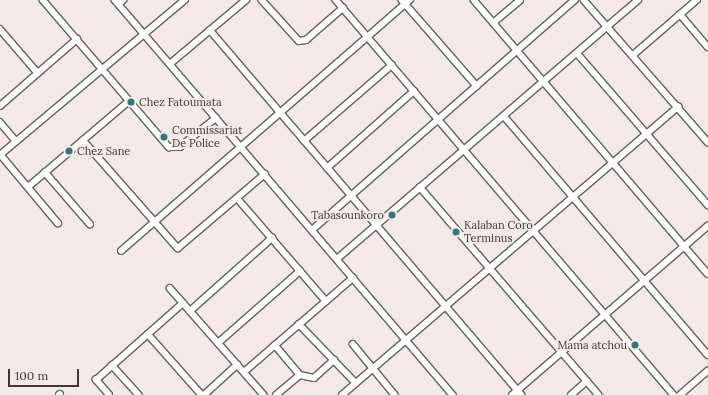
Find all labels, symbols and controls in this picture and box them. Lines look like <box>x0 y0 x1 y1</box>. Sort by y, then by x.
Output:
place label: Chez Fatoumata <box>139 95 222 109</box>
marker: Chez Fatoumata <box>126 97 136 107</box>
place label: Commissariat De Police <box>172 124 242 150</box>
marker: Commissariat De Police <box>159 132 169 142</box>
place label: Chez Sane <box>77 144 130 158</box>
marker: Chez Sane <box>64 146 74 156</box>
place label: Tabasounkoro <box>311 208 384 222</box>
marker: Tabasounkoro <box>387 210 397 220</box>
place label: Kalaban Coro Terminus <box>464 219 533 245</box>
marker: Kalaban Coro Terminus <box>451 227 461 237</box>
place label: Mama atchou <box>558 338 627 352</box>
marker: Mama atchou <box>630 340 640 350</box>
scale bar <box>10 361 81 387</box>
text: 100 m <box>15 368 48 383</box>

